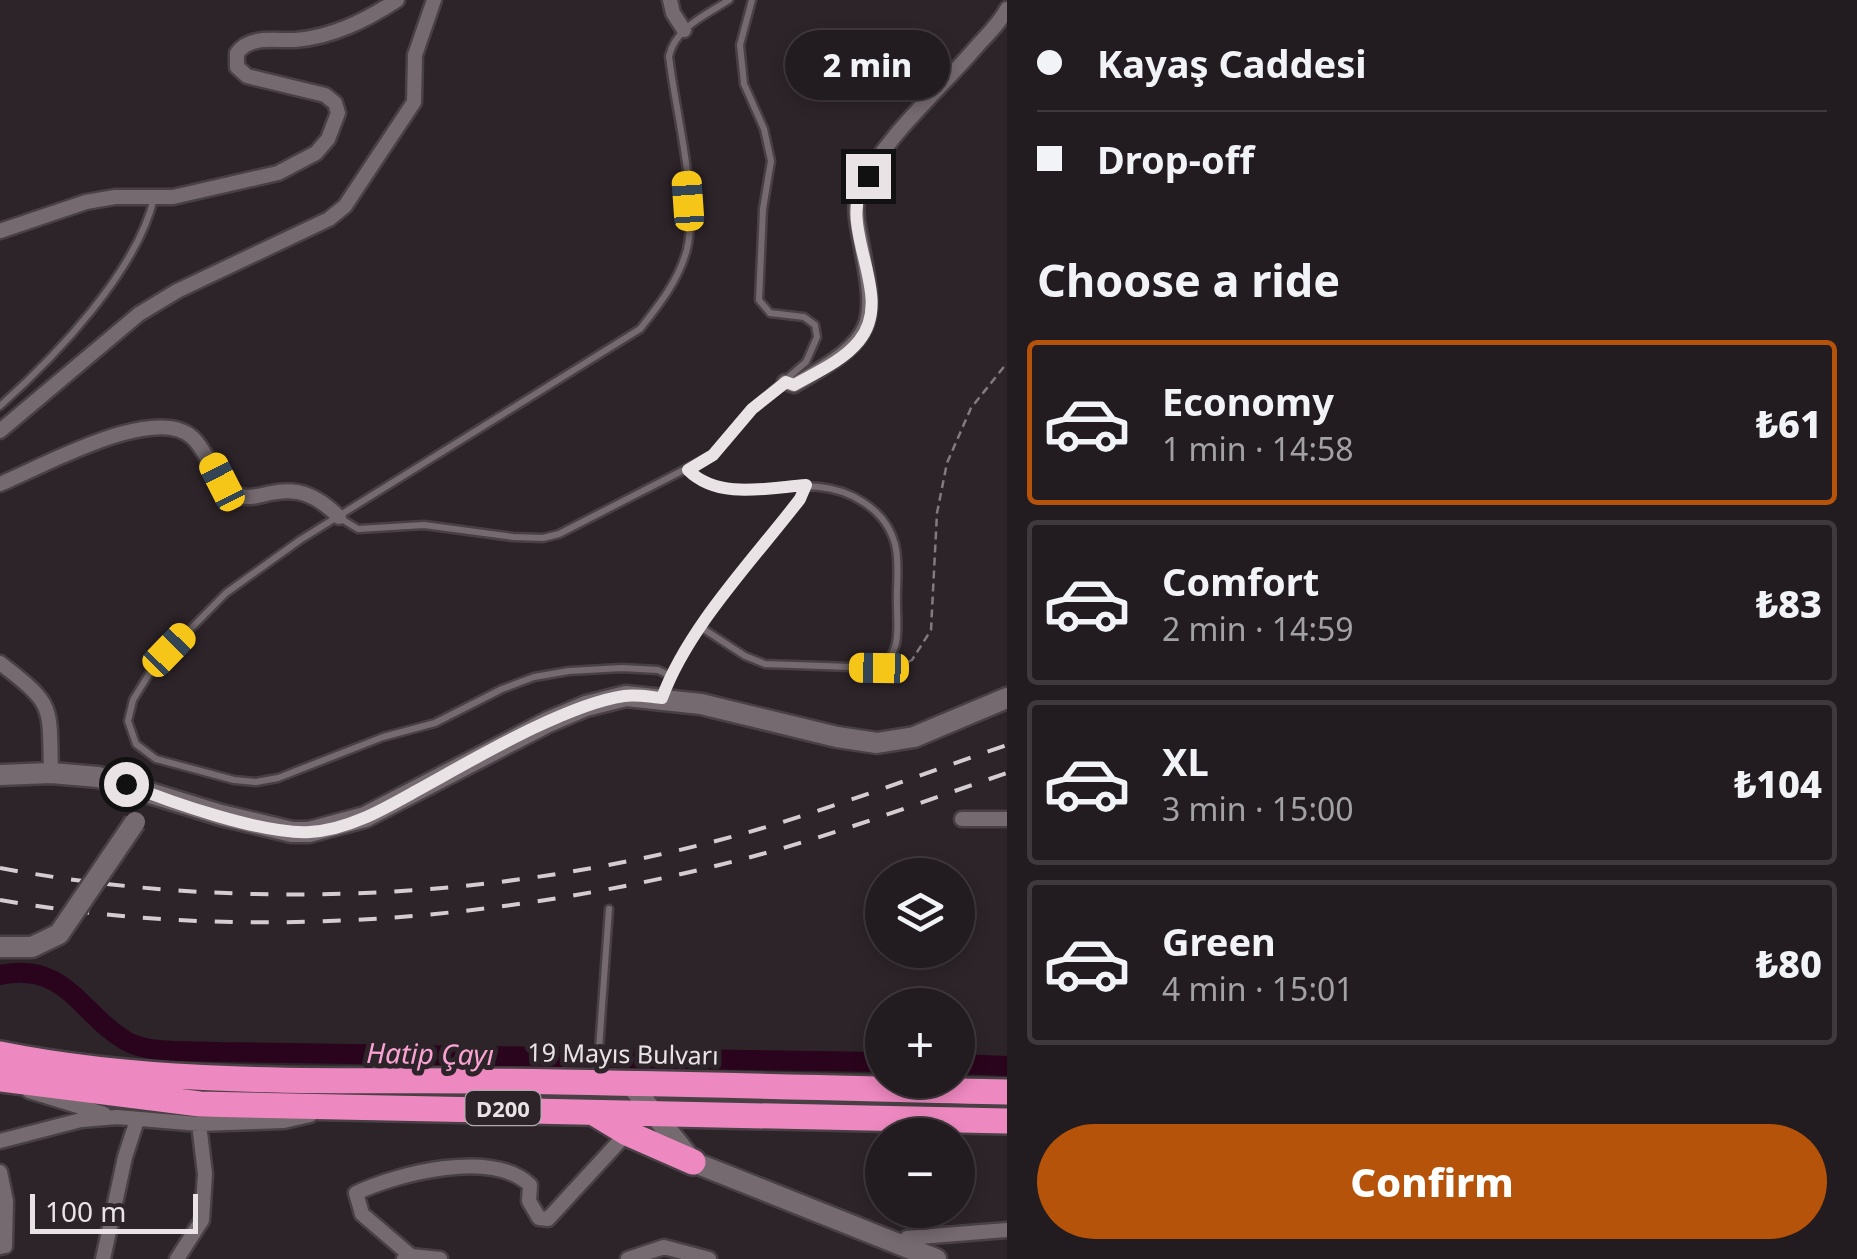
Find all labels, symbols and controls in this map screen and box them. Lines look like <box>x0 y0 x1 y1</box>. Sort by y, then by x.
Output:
callout: 2 min <box>786 31 950 101</box>
text: Kayaş Caddesi <box>1097 37 1367 89</box>
text: 2 min <box>823 43 912 86</box>
text: Drop-off <box>1097 133 1254 185</box>
route end <box>846 154 891 199</box>
car <box>671 170 705 232</box>
text: Choose a ride <box>1037 249 1340 310</box>
text: Economy <box>1162 375 1334 427</box>
icon: car <box>1042 378 1132 468</box>
text: ₺61 <box>1756 397 1822 449</box>
text: 1 min · 14:58 <box>1162 427 1354 470</box>
car <box>195 448 249 516</box>
text: Comfort <box>1162 555 1319 607</box>
icon: car <box>1042 558 1132 648</box>
text: ₺83 <box>1756 577 1822 629</box>
text: 2 min · 14:59 <box>1162 607 1354 650</box>
car <box>137 618 201 682</box>
car <box>849 652 909 684</box>
text: XL <box>1162 735 1209 787</box>
icon: car <box>1042 738 1132 828</box>
text: ₺104 <box>1734 757 1822 809</box>
route start <box>104 762 149 807</box>
text: 3 min · 15:00 <box>1162 787 1354 830</box>
map controls <box>865 858 975 1228</box>
button: layers <box>865 858 975 968</box>
text: Green <box>1162 915 1276 967</box>
icon: car <box>1042 918 1132 1008</box>
text: ₺80 <box>1756 937 1822 989</box>
text: 4 min · 15:01 <box>1162 967 1354 1010</box>
button: + <box>865 988 975 1098</box>
water label: Hatip Çayı <box>366 1033 494 1073</box>
street label: 19 Mayıs Bulvarı <box>527 1034 719 1072</box>
road number: D200 <box>466 1091 540 1125</box>
button: − <box>865 1118 975 1228</box>
button: Confirm <box>1037 1124 1827 1239</box>
scale bar <box>30 1189 198 1234</box>
text: 100 m <box>45 1192 127 1230</box>

